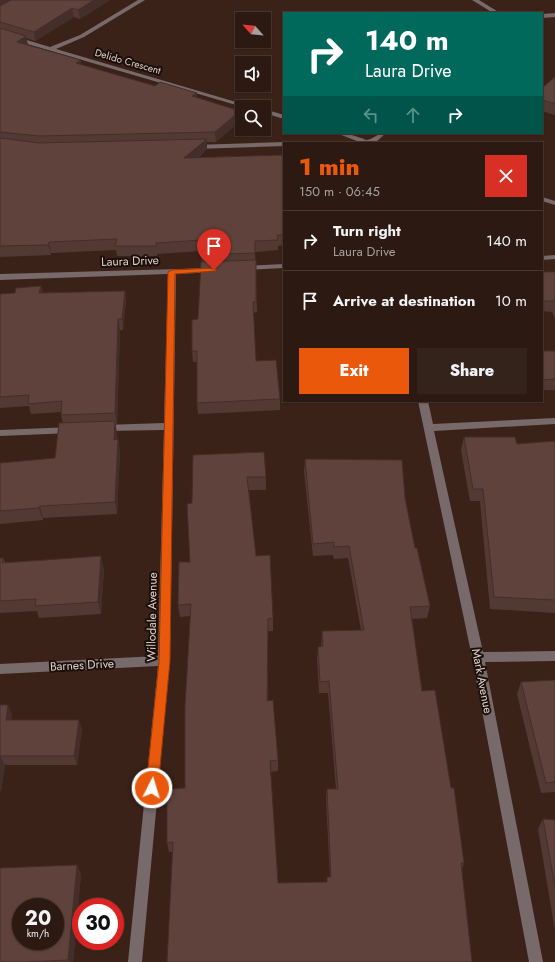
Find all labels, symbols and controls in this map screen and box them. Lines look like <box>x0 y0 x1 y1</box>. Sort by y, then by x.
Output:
north arrow <box>235 12 271 48</box>
map controls <box>235 12 271 136</box>
text: 140 m <box>365 20 449 61</box>
icon: right <box>299 28 351 80</box>
street label: Delido Crescent <box>93 45 163 78</box>
button: sound <box>235 56 271 92</box>
text: Laura Drive <box>365 58 451 84</box>
button: search <box>235 100 271 136</box>
icon: left <box>360 104 382 126</box>
icon: ahead <box>402 104 424 126</box>
icon: right <box>444 104 466 126</box>
text: 1 min <box>299 149 360 184</box>
button: close <box>485 155 527 197</box>
text: 150 m · 06:45 <box>299 182 380 201</box>
text: Turn right <box>333 220 401 242</box>
pin <box>197 229 231 270</box>
icon: right <box>299 230 321 252</box>
text: 140 m <box>486 230 527 252</box>
icon: arrive <box>203 235 225 257</box>
text: Laura Drive <box>333 242 395 261</box>
street label: Laura Drive <box>101 251 159 271</box>
icon: arrive <box>299 290 321 312</box>
text: Arrive at destination <box>333 290 475 312</box>
text: 10 m <box>495 290 527 312</box>
button: Exit <box>299 348 409 394</box>
button: Share <box>417 348 527 394</box>
street label: Willodale Avenue <box>142 572 162 662</box>
street label: Mark Avenue <box>467 647 497 715</box>
street label: Barnes Drive <box>49 654 115 676</box>
position arrow <box>131 767 173 809</box>
speed limit sign: 30 <box>72 898 124 950</box>
text: 20 <box>25 904 51 933</box>
text: km/h <box>27 926 49 941</box>

